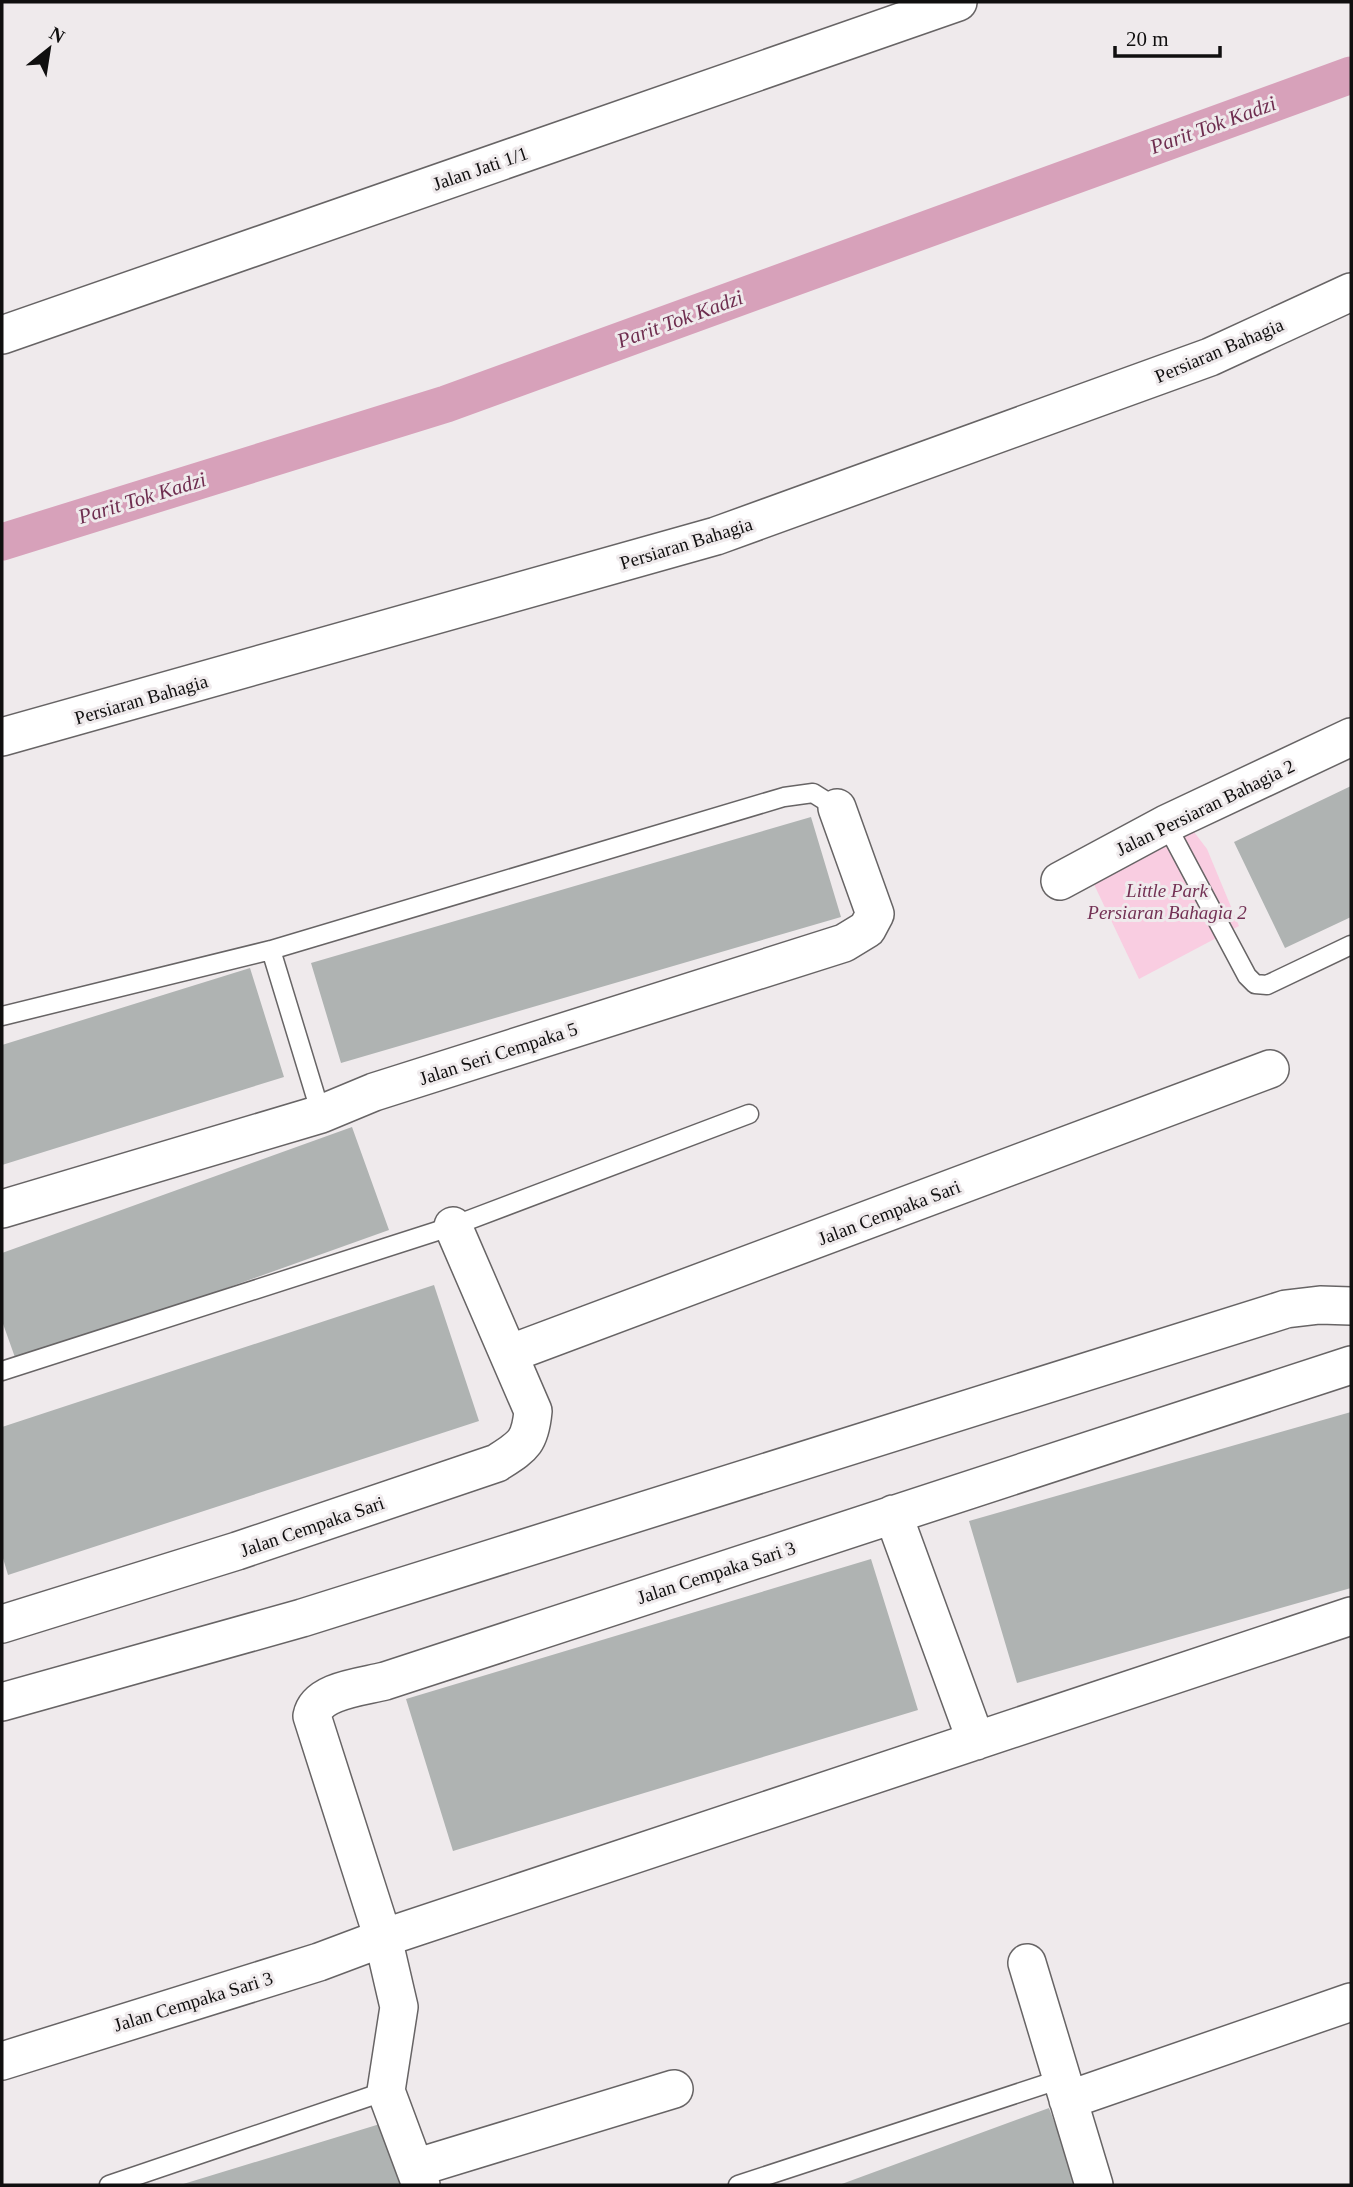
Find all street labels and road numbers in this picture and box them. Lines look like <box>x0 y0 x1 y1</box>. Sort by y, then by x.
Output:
street label: Jalan Jati 1/1 <box>430 142 530 195</box>
street label: Persiaran Bahagia <box>1152 314 1287 387</box>
street label: Persiaran Bahagia <box>617 513 756 574</box>
street label: Persiaran Bahagia <box>72 670 211 729</box>
street label: Jalan Persiaran Bahagia 2 <box>1113 755 1298 860</box>
street label: Jalan Seri Cempaka 5 <box>416 1018 580 1089</box>
street label: Jalan Cempaka Sari <box>815 1176 963 1249</box>
street label: Jalan Cempaka Sari <box>237 1492 387 1561</box>
street label: Jalan Cempaka Sari 3 <box>634 1537 798 1608</box>
street label: Jalan Cempaka Sari 3 <box>111 1967 275 2036</box>

